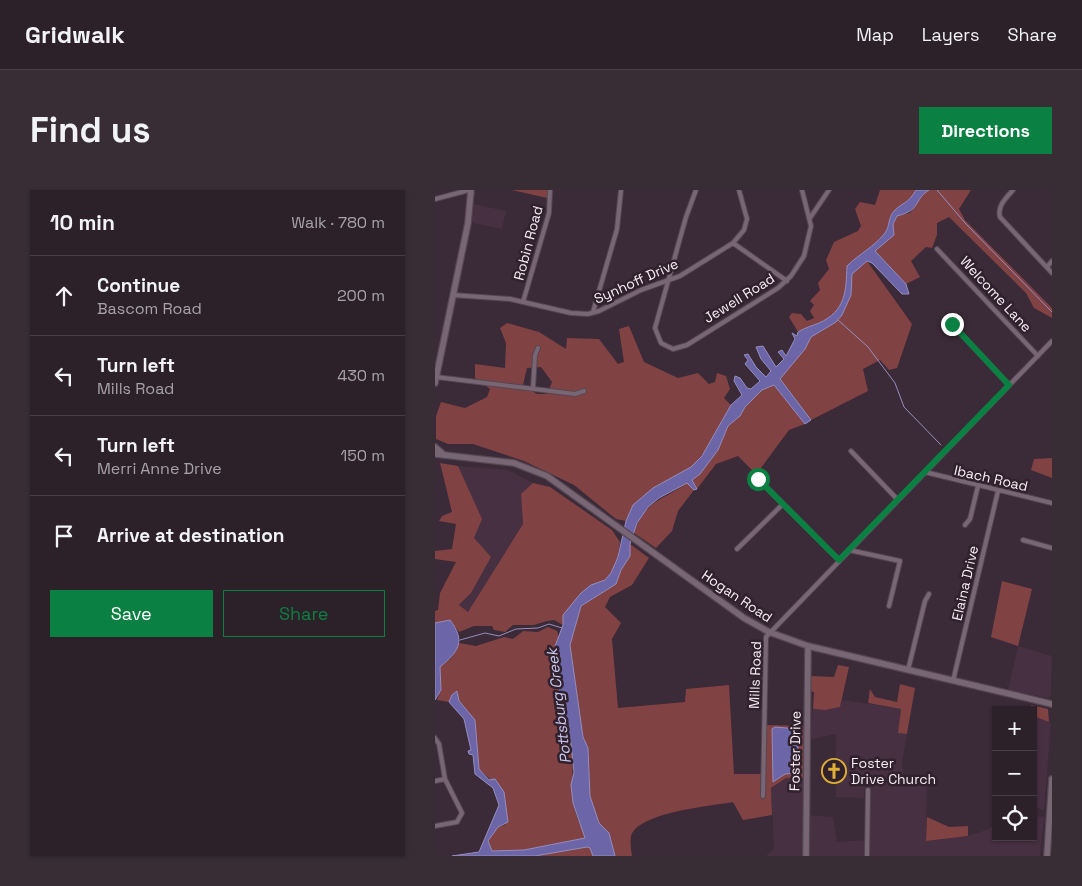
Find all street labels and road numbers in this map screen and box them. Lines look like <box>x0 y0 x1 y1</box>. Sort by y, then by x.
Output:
street label: Robin Road <box>509 204 547 282</box>
street label: Welcome Lane <box>956 252 1036 336</box>
street label: Synhoff Drive <box>591 254 681 308</box>
street label: Jewell Road <box>700 269 778 327</box>
street label: Ibach Road <box>952 461 1030 495</box>
street label: Elaina Drive <box>948 544 982 622</box>
street label: Hogan Road <box>698 566 776 626</box>
street label: Mills Road <box>745 641 765 709</box>
street label: Foster Drive <box>785 711 805 791</box>

